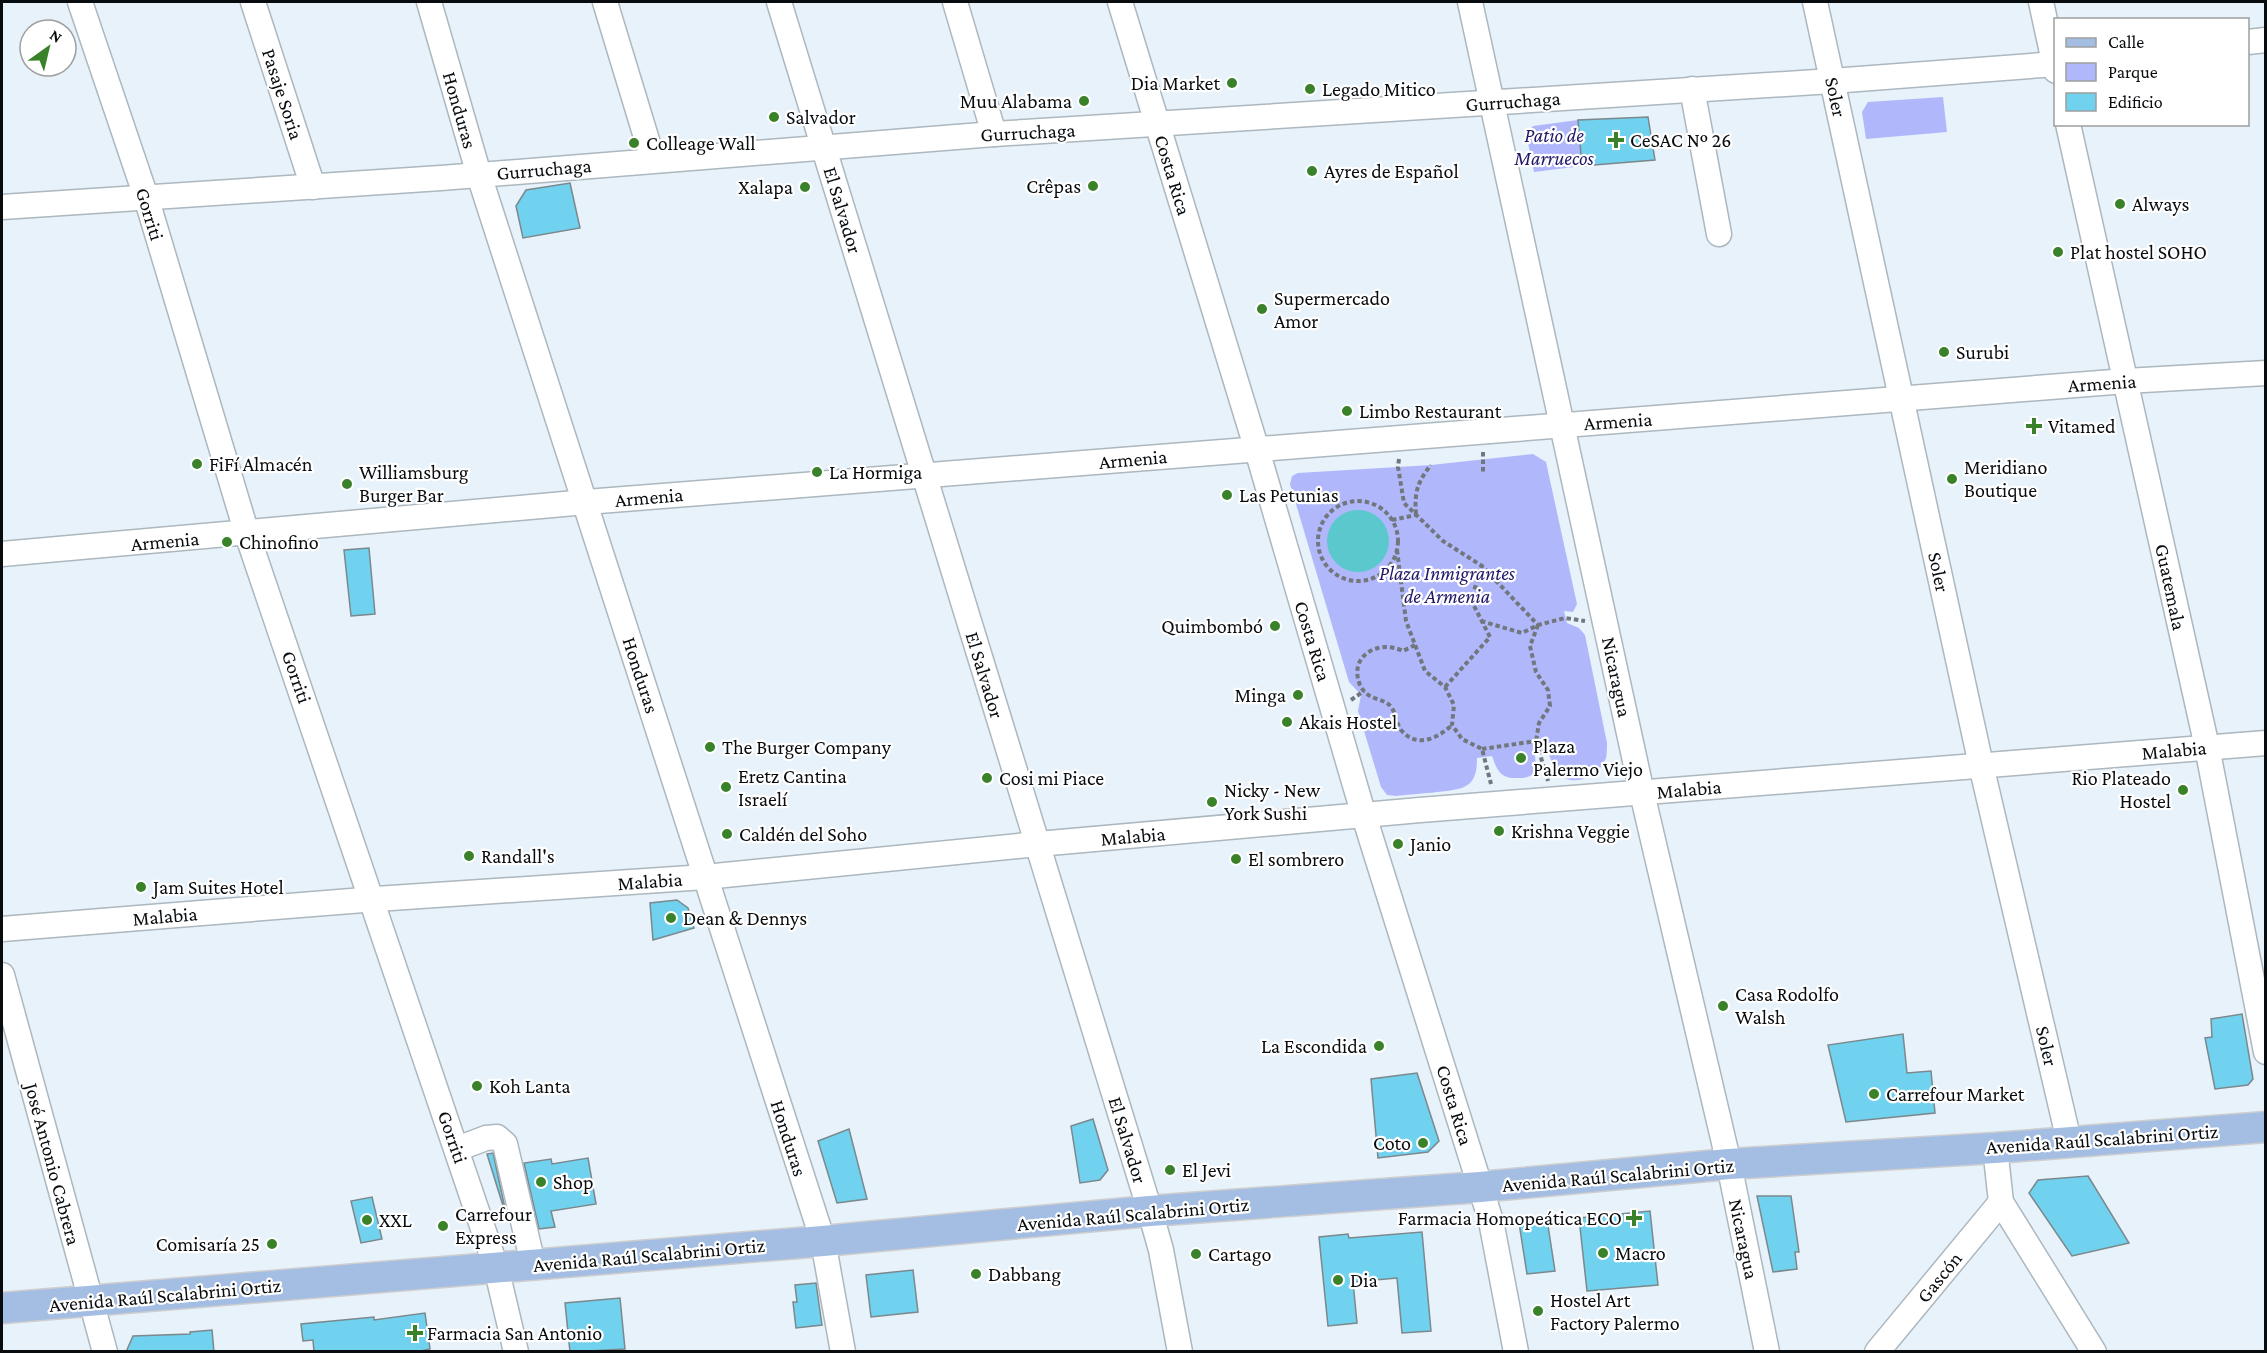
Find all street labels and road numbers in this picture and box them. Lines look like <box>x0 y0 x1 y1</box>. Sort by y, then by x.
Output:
street label: Pasaje Soria <box>257 46 308 143</box>
street label: Honduras <box>439 69 481 151</box>
street label: Soler <box>1821 75 1851 119</box>
street label: Gurruchaga <box>1465 87 1561 116</box>
street label: Gurruchaga <box>980 119 1076 146</box>
street label: Costa Rica <box>1150 132 1196 218</box>
street label: Gurruchaga <box>496 154 592 185</box>
street label: El Salvador <box>819 164 867 256</box>
street label: Gorriti <box>132 185 168 243</box>
street label: Armenia <box>2067 370 2137 396</box>
street label: Armenia <box>1583 408 1653 434</box>
street label: Armenia <box>1098 445 1168 473</box>
street label: Armenia <box>614 483 684 511</box>
street label: Armenia <box>130 527 200 555</box>
street label: Guatemala <box>2151 542 2191 632</box>
street label: Soler <box>1924 550 1954 594</box>
street label: Costa Rica <box>1290 598 1336 684</box>
street label: El Salvador <box>961 629 1009 721</box>
street label: Honduras <box>618 634 664 716</box>
street label: Nicaragua <box>1597 635 1636 719</box>
street label: Gorriti <box>278 648 316 706</box>
street label: Malabia <box>2141 736 2207 764</box>
street label: Malabia <box>1656 775 1722 803</box>
street label: Malabia <box>1100 822 1166 850</box>
street label: Malabia <box>617 868 683 894</box>
street label: Malabia <box>132 902 198 930</box>
street label: Soler <box>2032 1024 2062 1068</box>
street label: Costa Rica <box>1432 1062 1478 1148</box>
street label: José Antonio Cabrera <box>19 1079 85 1248</box>
street label: El Salvador <box>1104 1094 1152 1186</box>
street label: Honduras <box>766 1097 812 1179</box>
street label: Gorriti <box>434 1108 472 1166</box>
street label: Avenida Raúl Scalabrini Ortiz <box>1985 1120 2219 1158</box>
street label: Avenida Raúl Scalabrini Ortiz <box>1501 1154 1735 1196</box>
street label: Avenida Raúl Scalabrini Ortiz <box>1016 1193 1250 1235</box>
street label: Nicaragua <box>1724 1197 1763 1281</box>
street label: Avenida Raúl Scalabrini Ortiz <box>532 1234 766 1276</box>
street label: Gascón <box>1912 1247 1966 1307</box>
street label: Avenida Raúl Scalabrini Ortiz <box>48 1274 282 1316</box>

